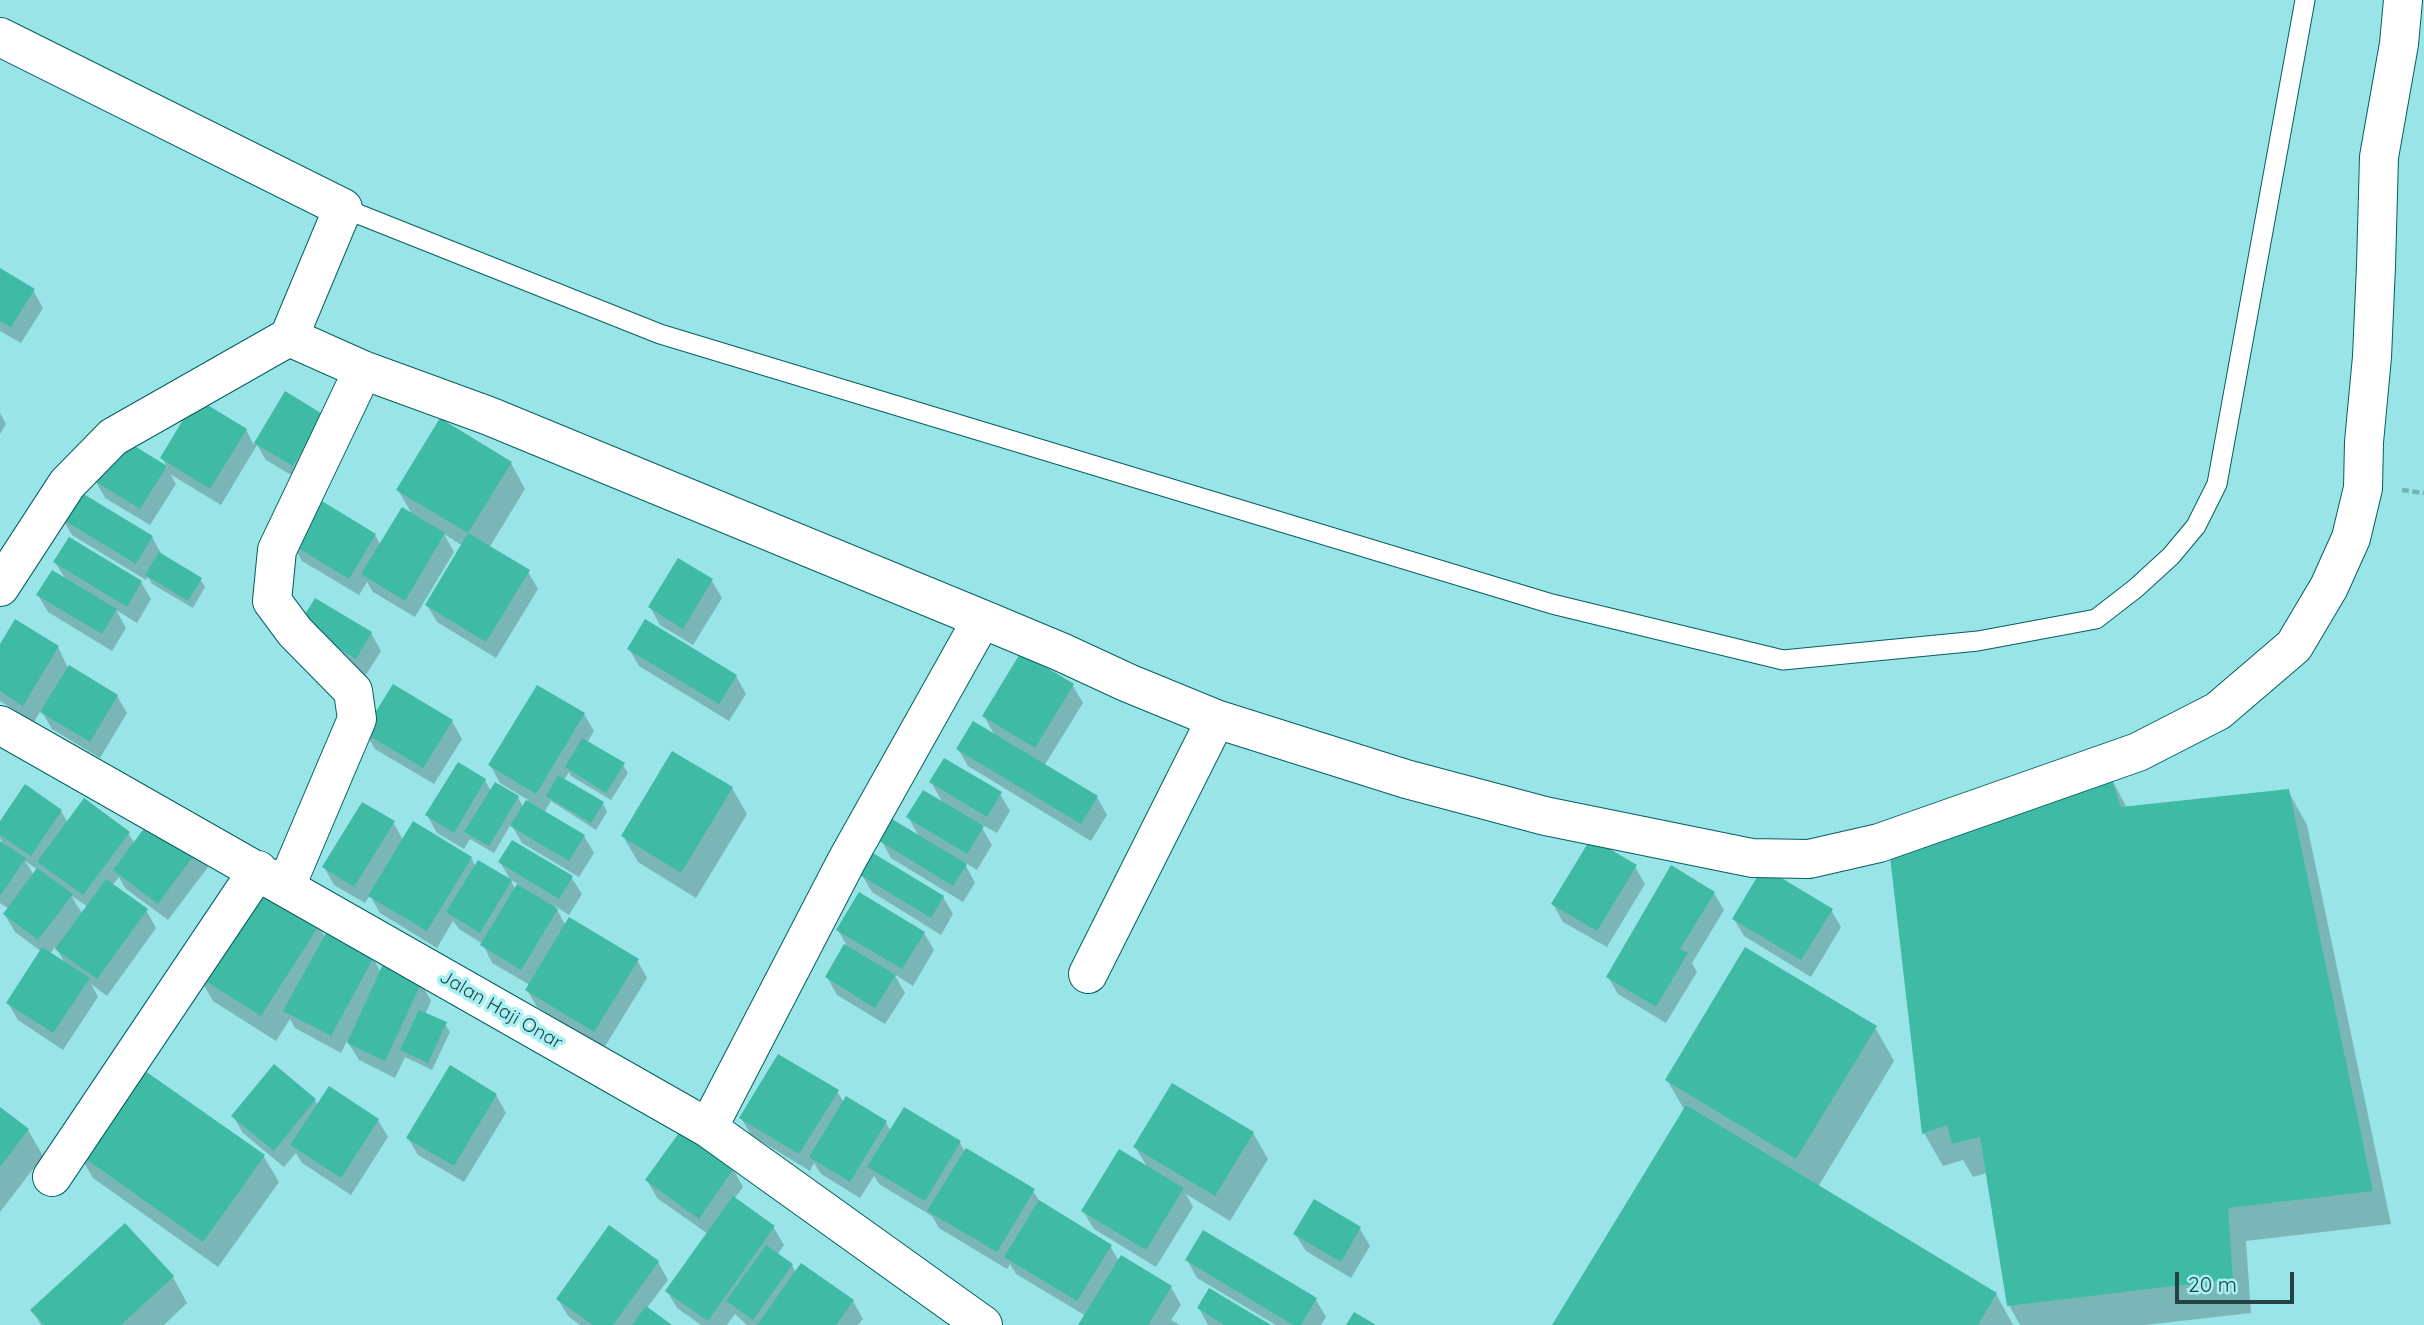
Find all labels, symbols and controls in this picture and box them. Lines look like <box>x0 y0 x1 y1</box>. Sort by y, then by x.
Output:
street label: Jalan Haji Onar <box>435 966 567 1054</box>
scale bar <box>2179 1258 2298 1302</box>
text: 20 m <box>2188 1271 2237 1297</box>

